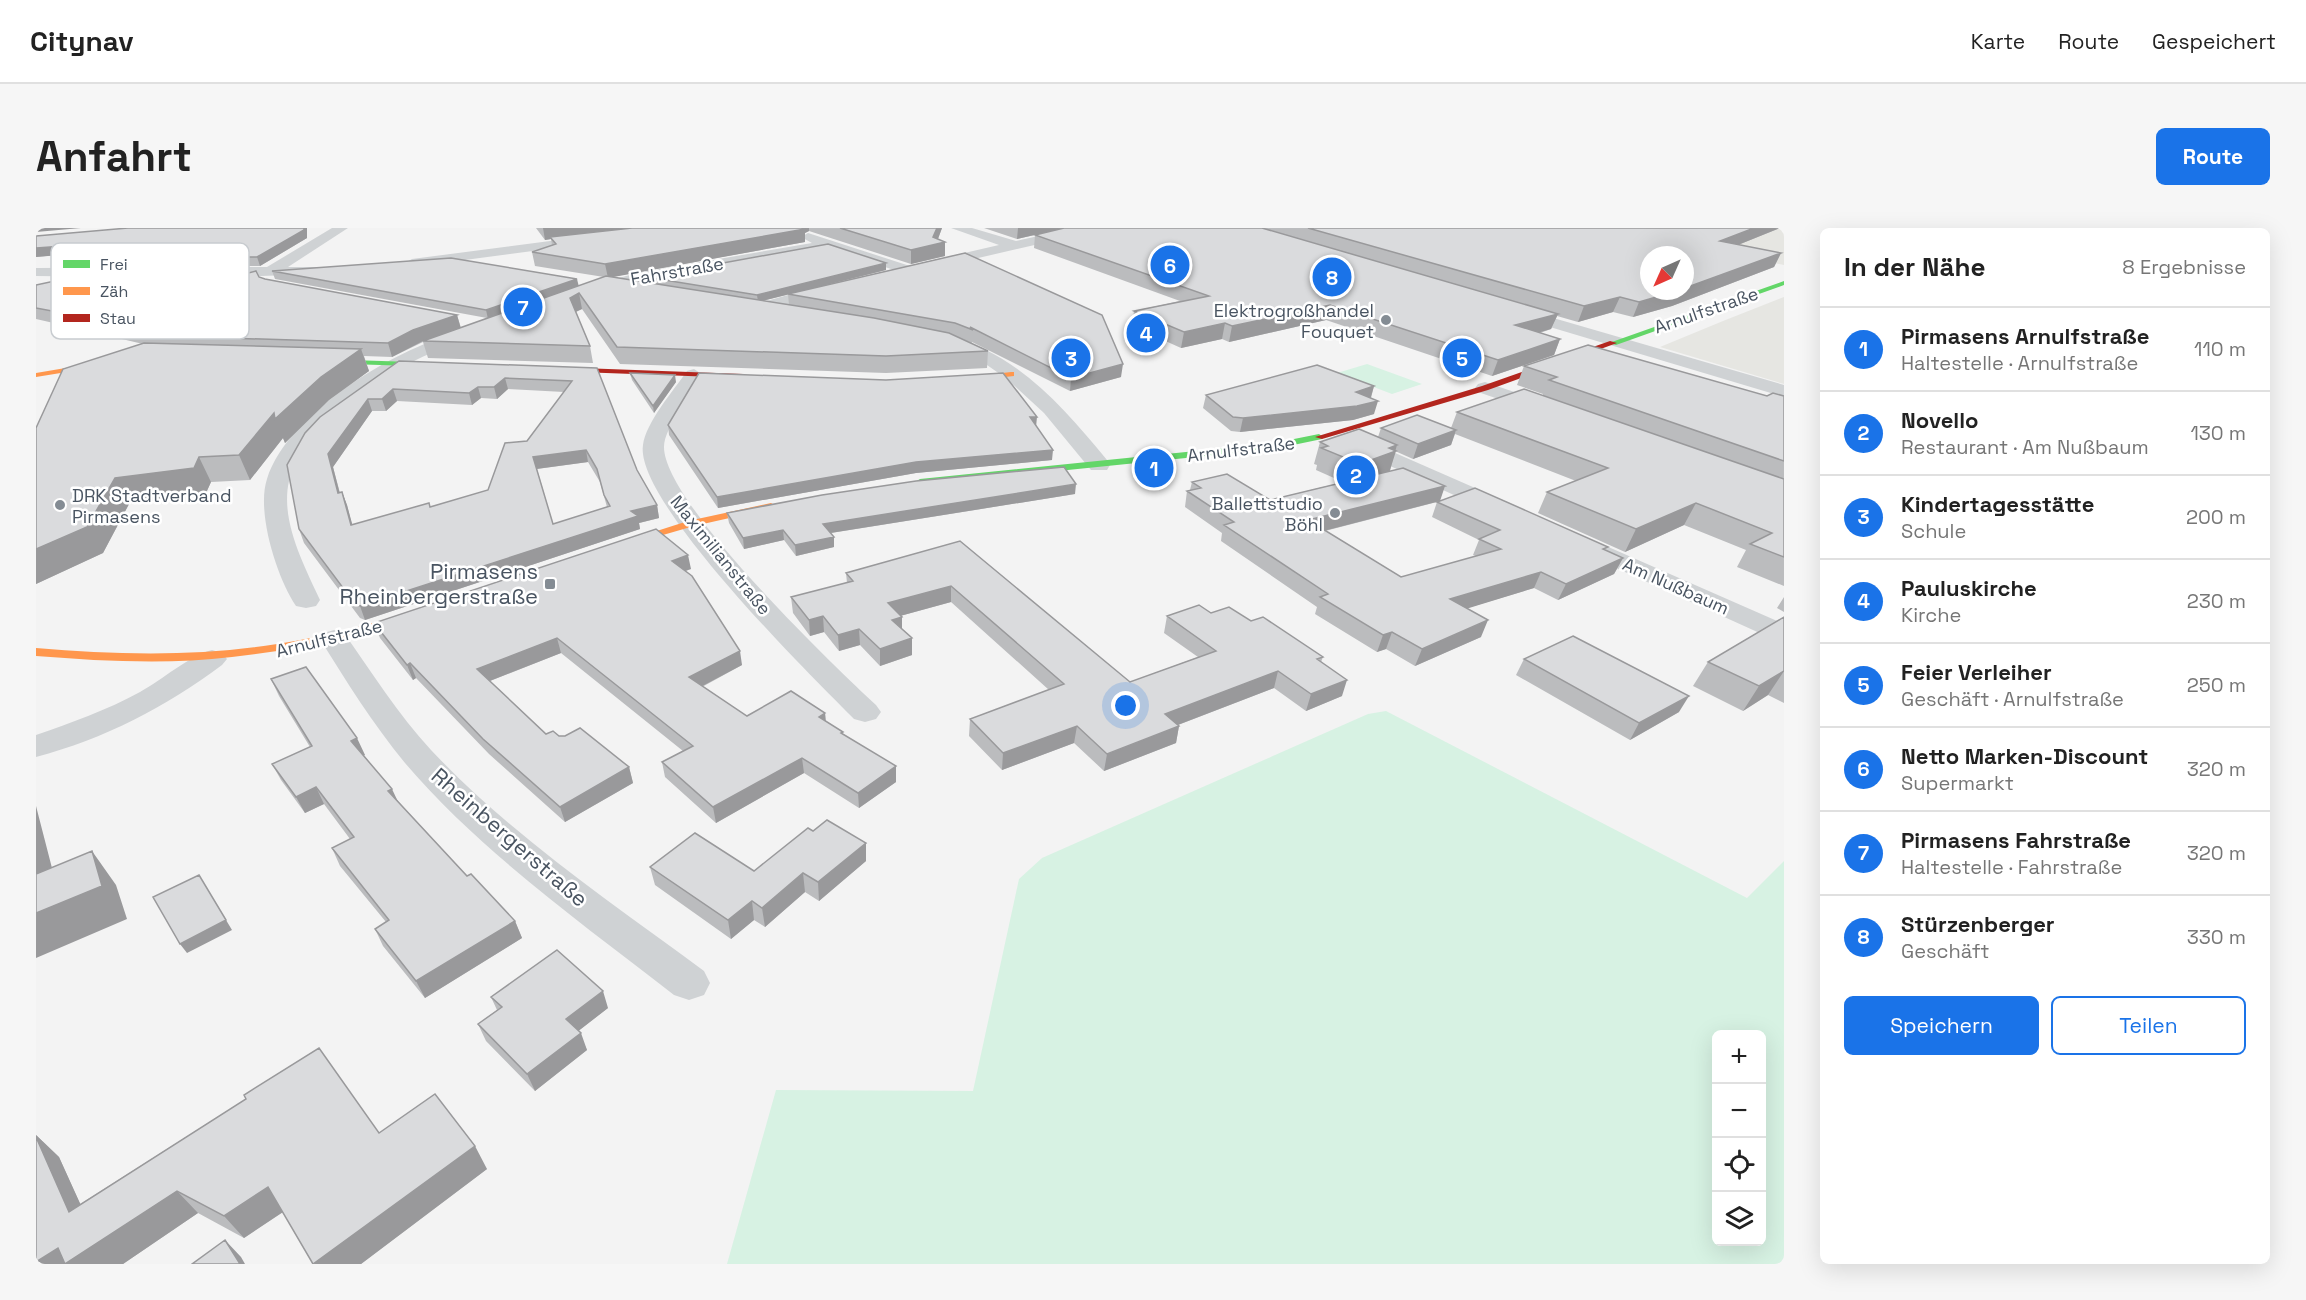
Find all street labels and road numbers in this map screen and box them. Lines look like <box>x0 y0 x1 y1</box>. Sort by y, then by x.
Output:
street label: Fahrstraße <box>629 252 725 290</box>
street label: Arnulfstraße <box>1651 281 1761 339</box>
street label: Arnulfstraße <box>1186 431 1296 467</box>
street label: Maximilianstraße <box>666 490 776 620</box>
street label: Am Nußbaum <box>1619 552 1733 620</box>
street label: Arnulfstraße <box>274 614 384 662</box>
street label: Rheinbergerstraße <box>426 761 594 913</box>

